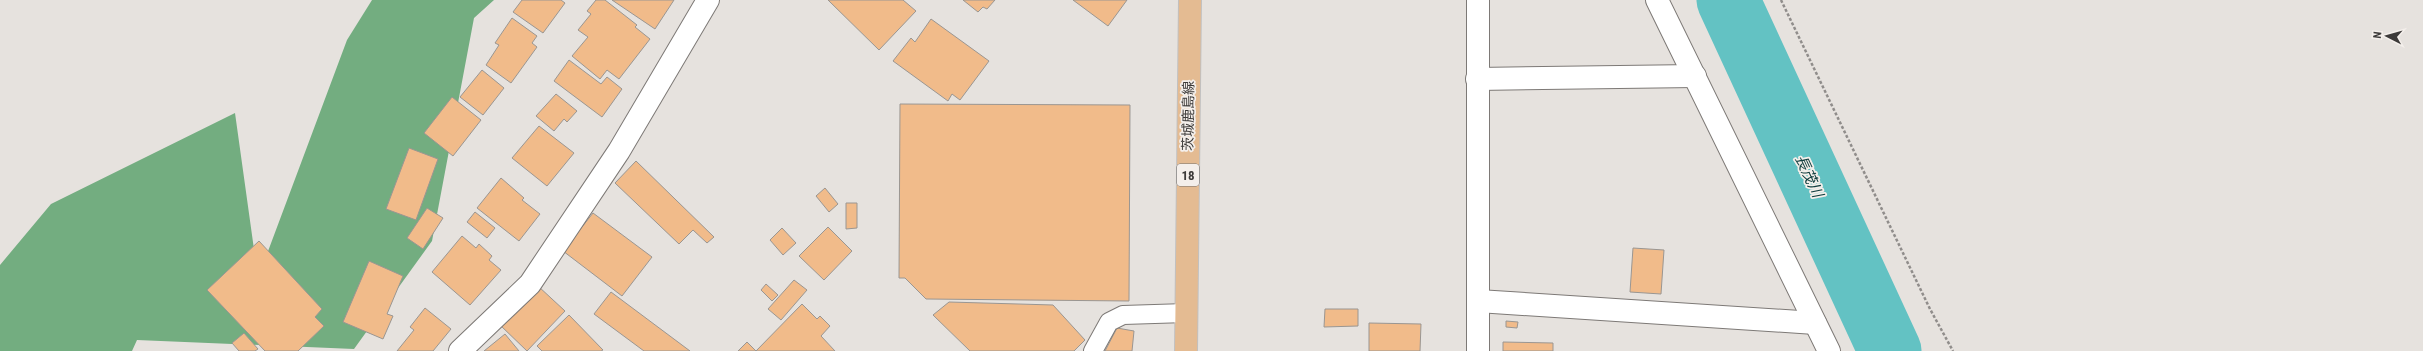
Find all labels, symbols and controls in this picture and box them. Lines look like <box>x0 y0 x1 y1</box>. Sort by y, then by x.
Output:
north arrow <box>2367 16 2407 56</box>
text: N <box>2371 31 2384 39</box>
street label: 茨城鹿島線 <box>1179 81 1197 151</box>
water label: 長茂川 <box>1791 152 1828 202</box>
road number: 18 <box>1177 164 1199 186</box>

